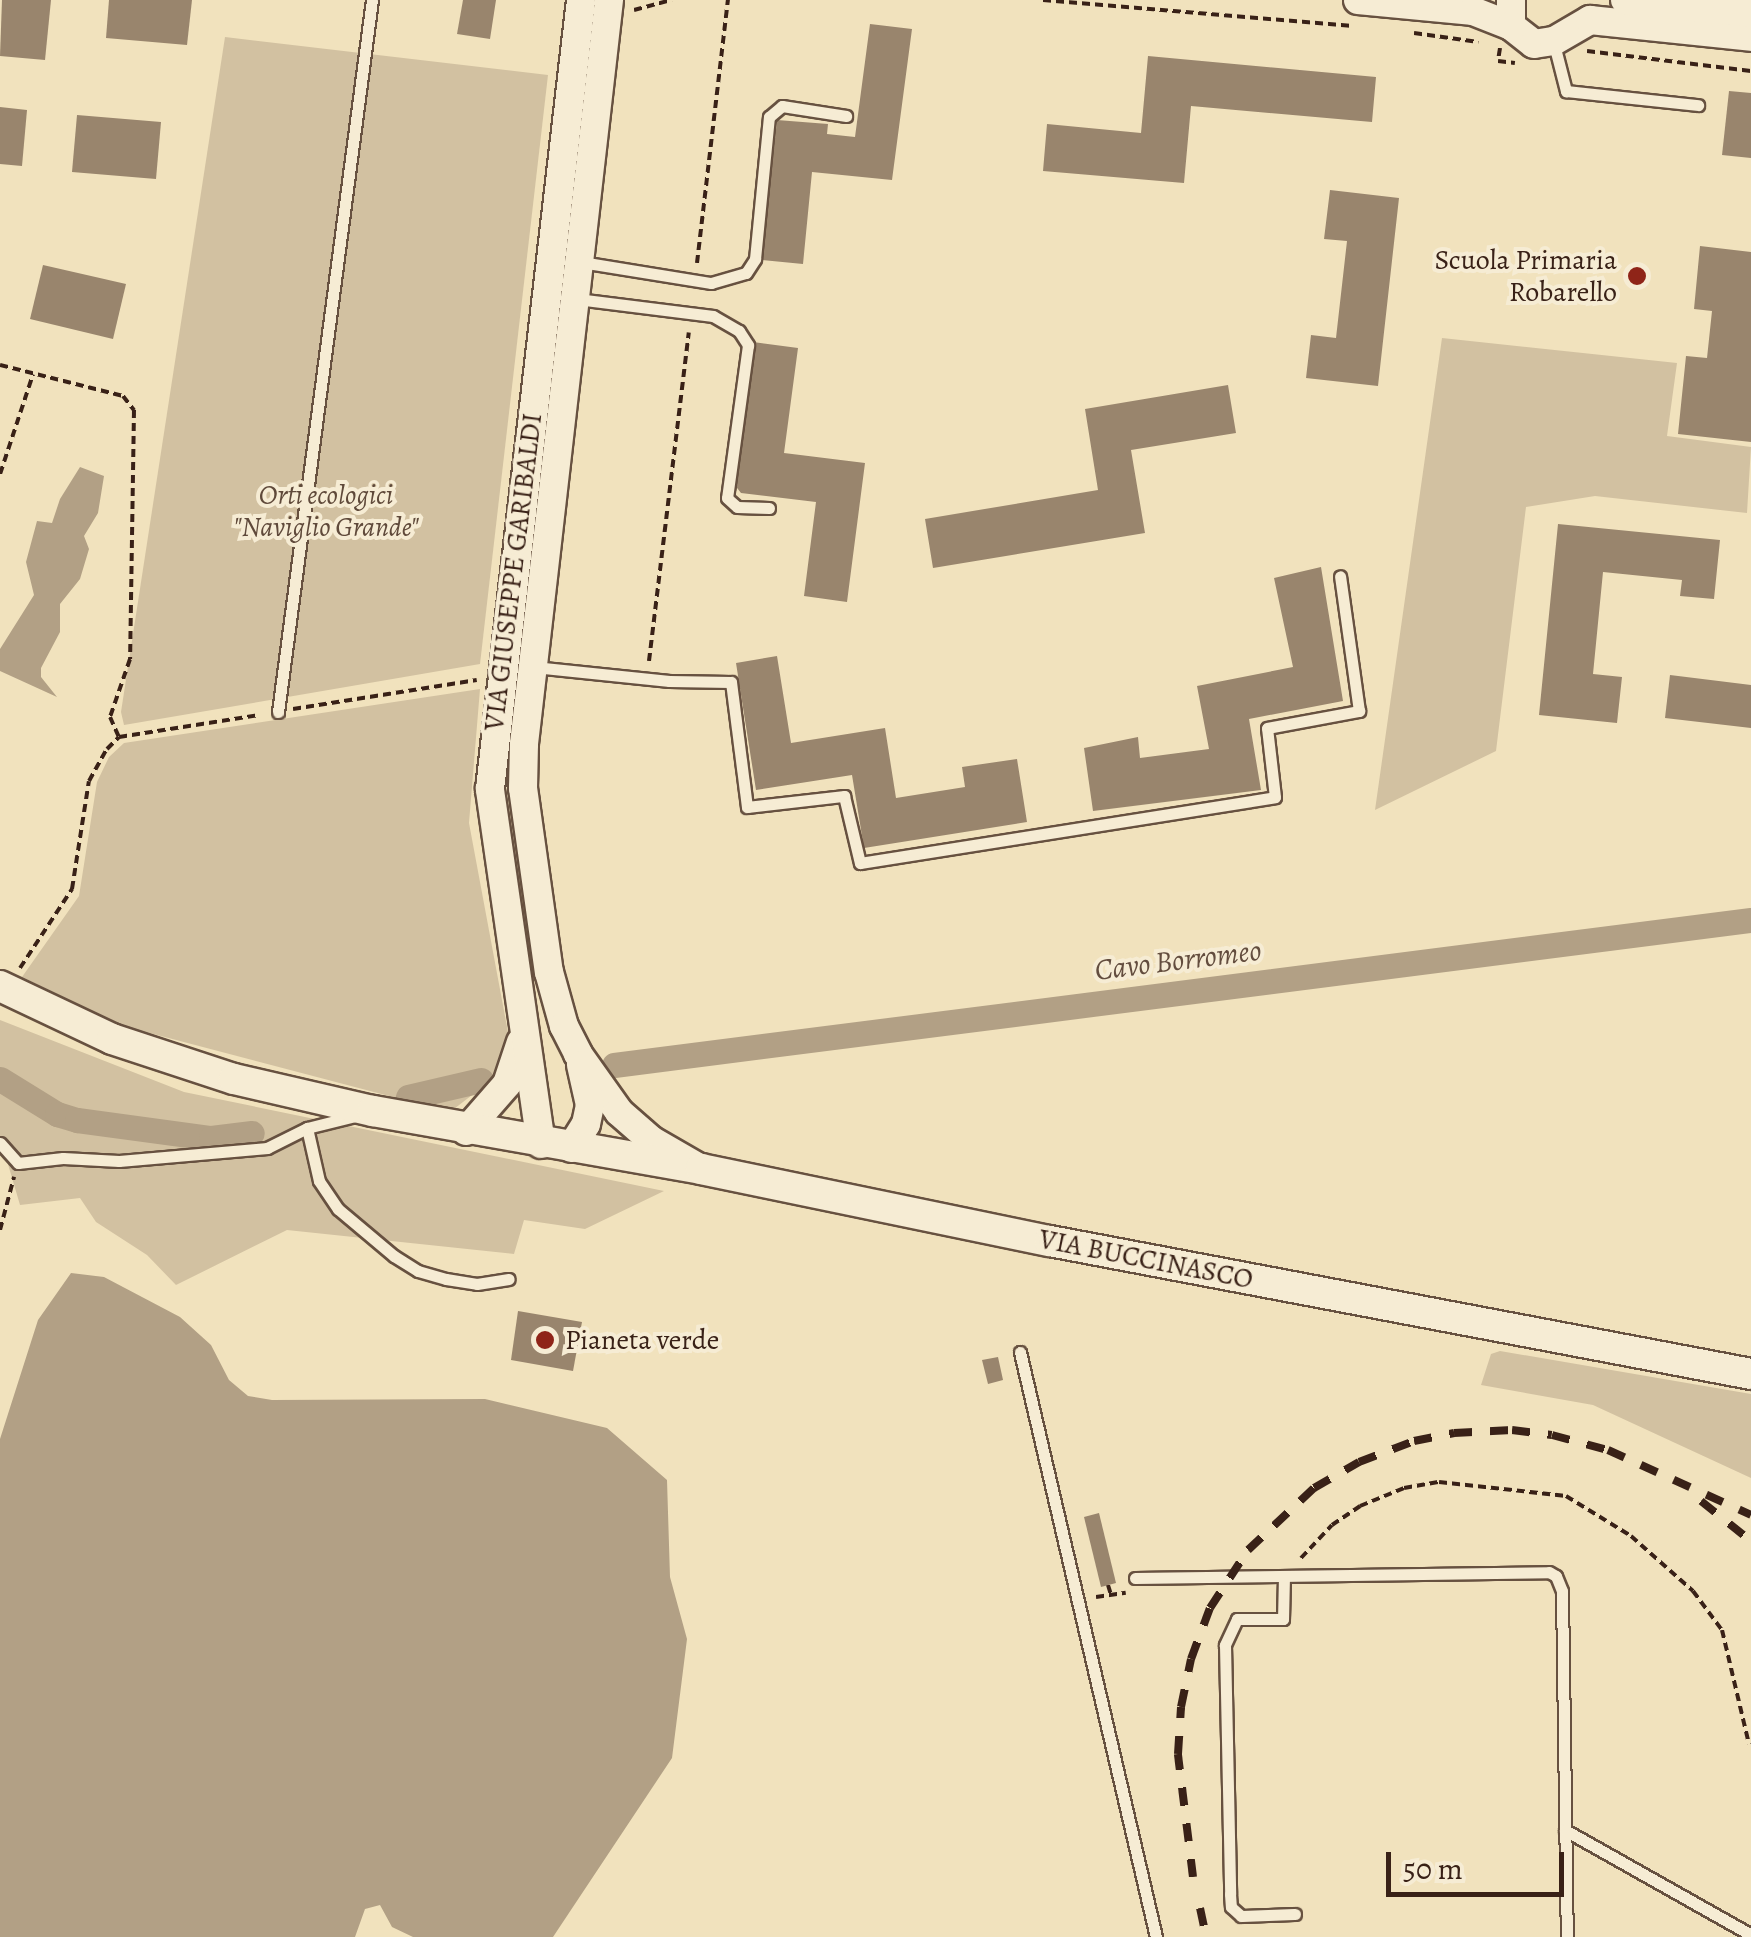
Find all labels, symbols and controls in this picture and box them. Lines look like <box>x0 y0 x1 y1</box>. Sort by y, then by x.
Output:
place label: Scuola Primaria Robarello <box>1435 243 1617 309</box>
marker: Scuola Primaria Robarello <box>1626 265 1648 287</box>
street label: VIA GIUSEPPE GARIBALDI <box>477 411 549 733</box>
park label: Orti ecologici "Naviglio Grande" <box>233 478 419 544</box>
water label: Cavo Borromeo <box>1093 932 1263 988</box>
street label: VIA BUCCINASCO <box>1036 1222 1256 1296</box>
place label: Pianeta verde <box>565 1323 719 1357</box>
marker: Pianeta verde <box>534 1329 556 1351</box>
scale bar <box>1391 1832 1568 1894</box>
text: 50 m <box>1403 1849 1463 1889</box>

